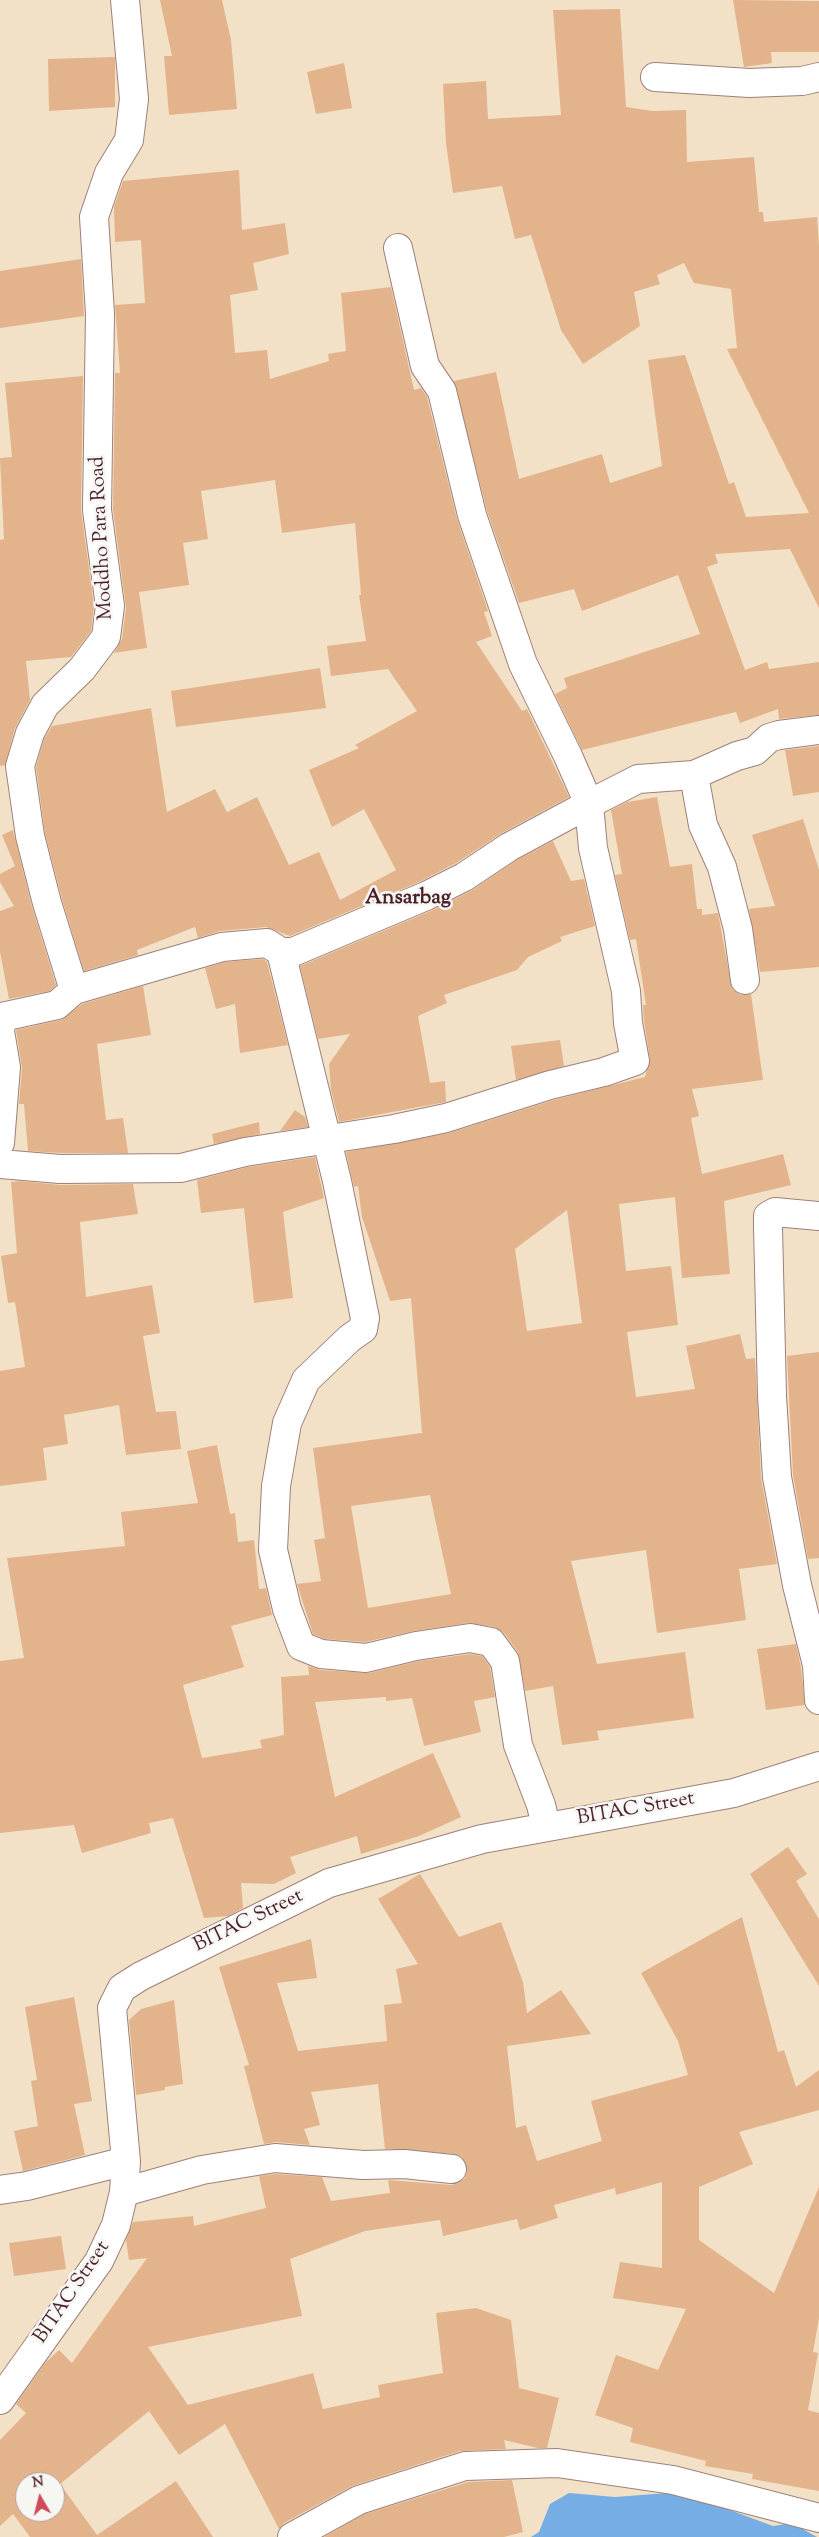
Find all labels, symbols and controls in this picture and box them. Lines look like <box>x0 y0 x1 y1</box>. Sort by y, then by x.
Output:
street label: Moddho Para Road <box>87 455 119 621</box>
district label: Ansarbag <box>365 886 451 912</box>
street label: BITAC Street <box>575 1788 697 1832</box>
street label: BITAC Street <box>190 1885 308 1959</box>
street label: BITAC Street <box>30 2237 116 2349</box>
north arrow <box>15 2472 65 2522</box>
text: N <box>31 2472 45 2494</box>

